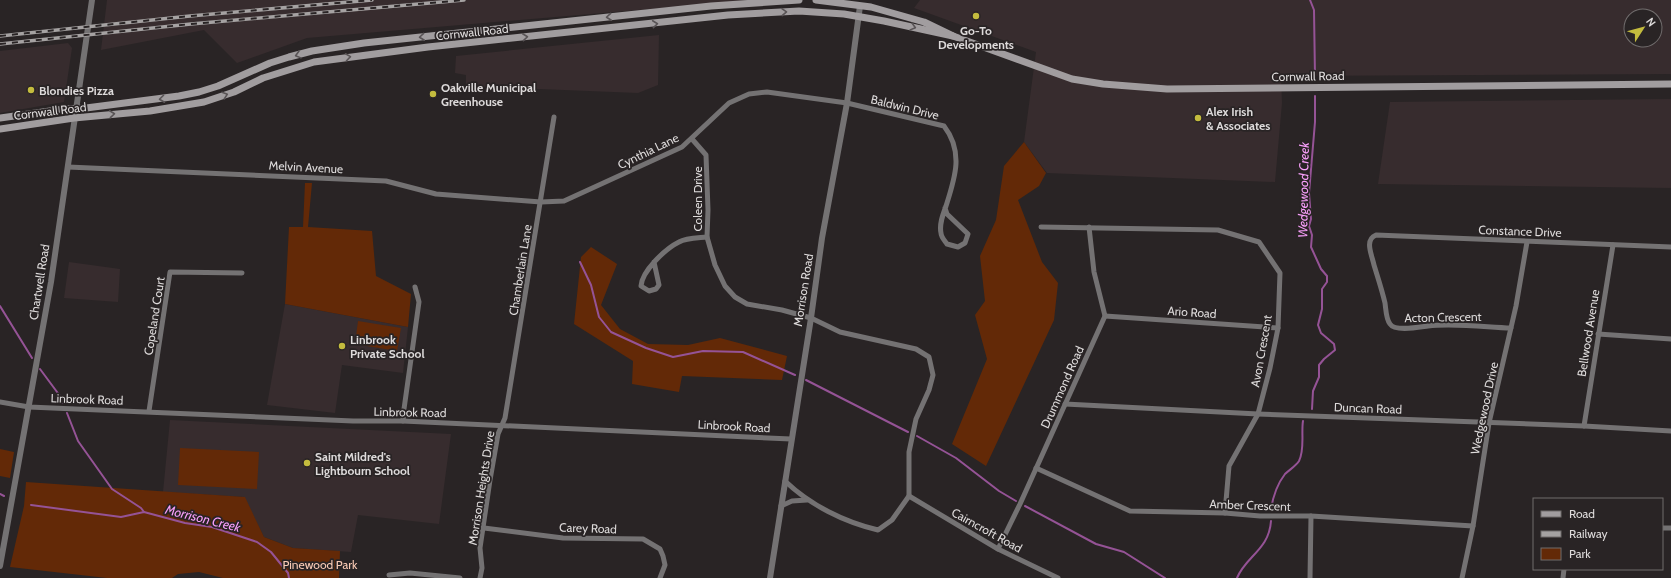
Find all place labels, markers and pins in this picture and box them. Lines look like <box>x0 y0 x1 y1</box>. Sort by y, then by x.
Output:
marker: Go-To Developments <box>971 11 981 21</box>
place label: Go-To Developments <box>938 23 1014 52</box>
place label: Oakville Municipal Greenhouse <box>441 80 536 109</box>
place label: Blondies Pizza <box>39 83 114 98</box>
marker: Blondies Pizza <box>26 85 36 95</box>
marker: Oakville Municipal Greenhouse <box>428 89 438 99</box>
place label: Alex Irish & Associates <box>1206 104 1270 133</box>
marker: Alex Irish & Associates <box>1193 113 1203 123</box>
place label: Linbrook Private School <box>350 332 425 361</box>
marker: Linbrook Private School <box>337 341 347 351</box>
place label: Saint Mildred's Lightbourn School <box>315 449 410 478</box>
marker: Saint Mildred's Lightbourn School <box>302 458 312 468</box>

